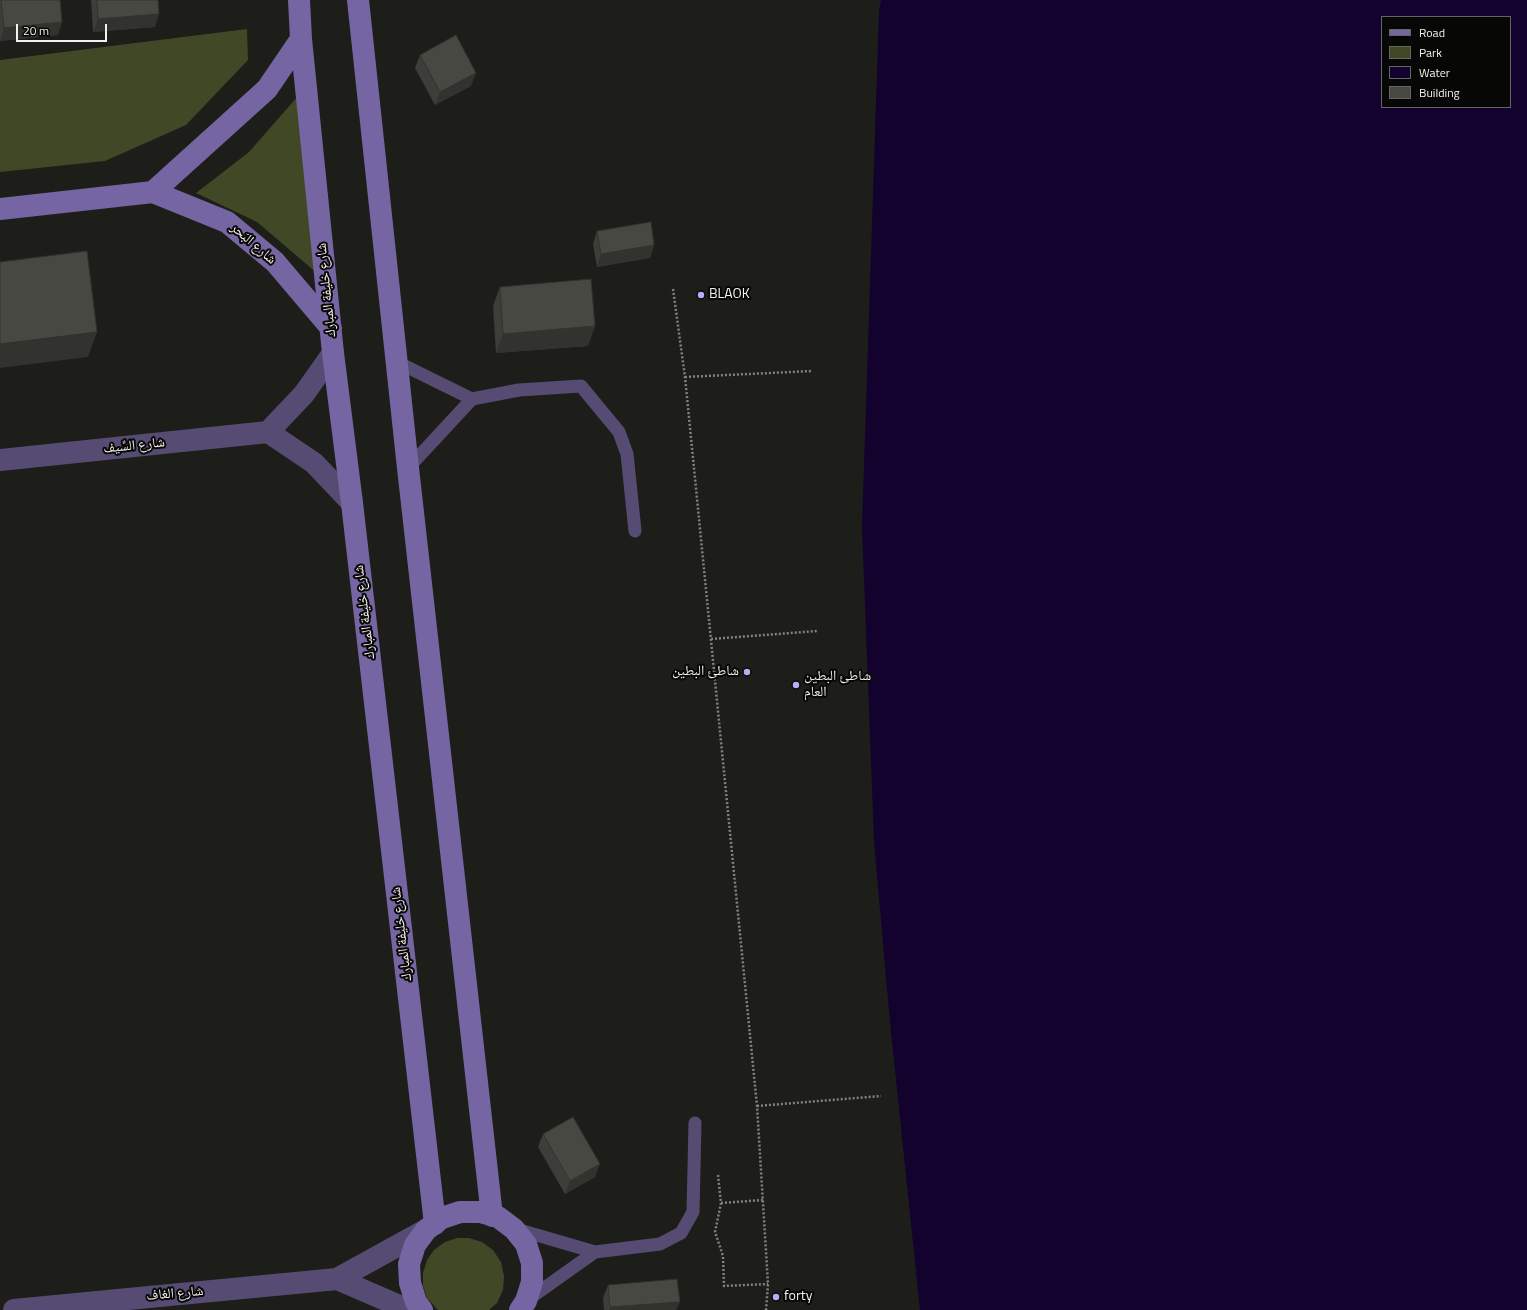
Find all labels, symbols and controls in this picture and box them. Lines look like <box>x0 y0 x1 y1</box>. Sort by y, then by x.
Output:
scale bar <box>18 16 109 42</box>
legend <box>1381 16 1511 108</box>
text: 20 m <box>23 21 49 40</box>
text: Road <box>1419 23 1445 42</box>
text: Park <box>1419 43 1442 62</box>
text: Water <box>1419 63 1450 82</box>
text: Building <box>1419 83 1460 102</box>
street label: شارع البَحر <box>227 220 279 268</box>
street label: شارع خليفة المبارك <box>314 242 340 338</box>
place label: BLAOK <box>709 287 750 303</box>
marker: BLAOK <box>696 290 706 300</box>
street label: شارع السِّيف <box>102 434 166 458</box>
street label: شارع خليفة المبارك <box>351 564 379 660</box>
place label: شاطئ البطين <box>672 664 739 680</box>
marker: شاطئ البطين <box>742 667 752 677</box>
place label: شاطئ البطين العام <box>804 669 871 702</box>
marker: شاطئ البطين العام <box>791 680 801 690</box>
street label: شارع خليفة المبارك <box>388 886 416 982</box>
street label: شارع الغاف <box>146 1283 204 1305</box>
place label: forty <box>784 1289 812 1305</box>
marker: forty <box>771 1292 781 1302</box>

